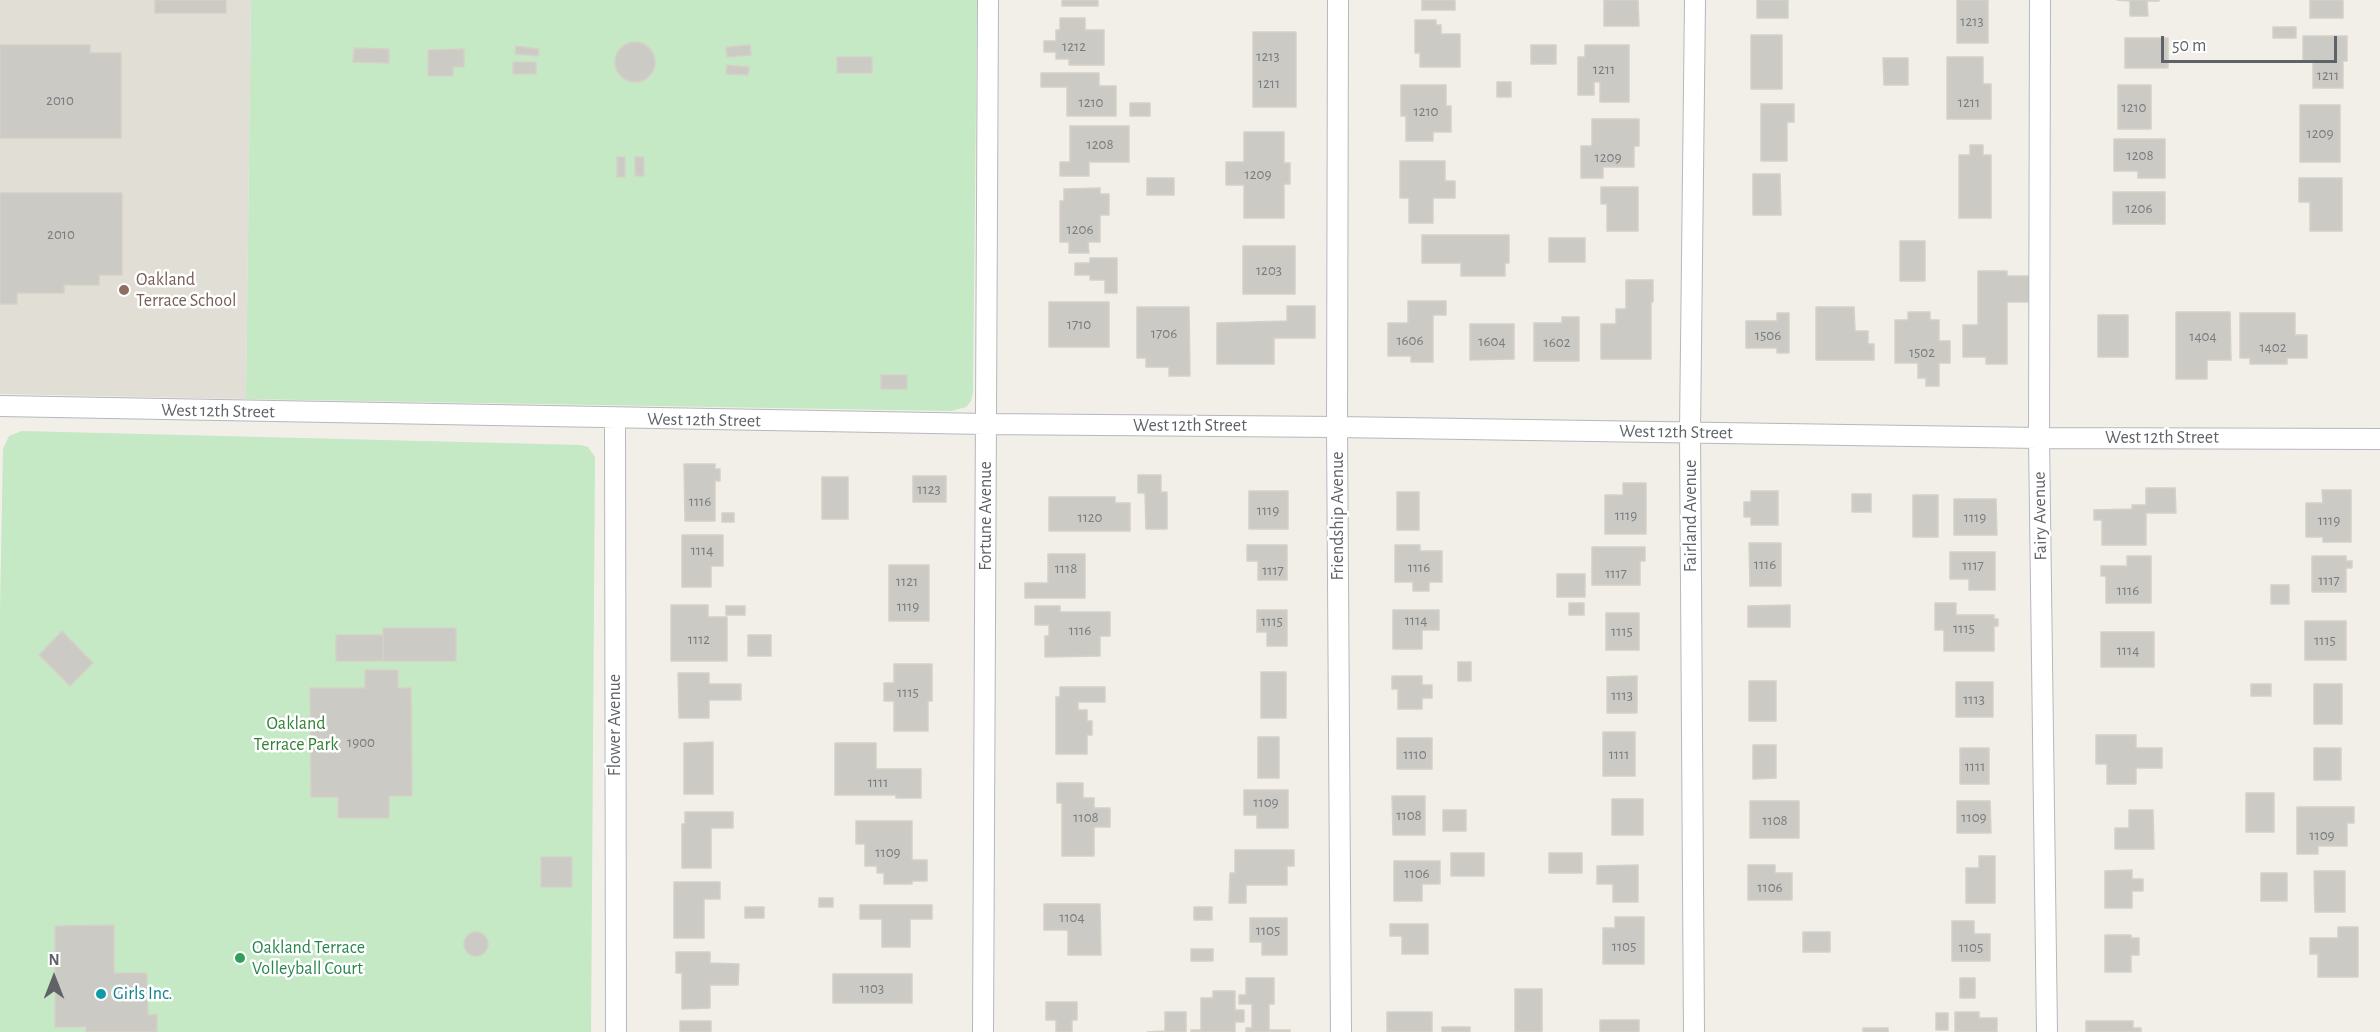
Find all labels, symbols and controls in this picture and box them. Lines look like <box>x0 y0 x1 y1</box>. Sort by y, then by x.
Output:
house number: 1213 <box>1960 12 1984 30</box>
scale bar <box>2164 24 2340 62</box>
house number: 1212 <box>1062 37 1086 55</box>
text: 50 m <box>2172 37 2206 55</box>
house number: 1213 <box>1256 47 1280 65</box>
house number: 1211 <box>1593 60 1615 78</box>
house number: 1211 <box>2317 66 2339 84</box>
house number: 1211 <box>1258 74 1280 92</box>
house number: 2010 <box>46 91 74 109</box>
house number: 1210 <box>1078 93 1104 111</box>
house number: 1211 <box>1958 93 1980 111</box>
house number: 1210 <box>2121 98 2147 116</box>
house number: 1210 <box>1413 102 1439 120</box>
house number: 1209 <box>2307 124 2333 142</box>
house number: 1208 <box>1086 135 1114 153</box>
house number: 1208 <box>2126 146 2154 164</box>
house number: 1209 <box>1595 148 1621 166</box>
house number: 1209 <box>1245 165 1271 183</box>
house number: 1206 <box>2126 199 2152 217</box>
house number: 1206 <box>1067 220 1093 238</box>
house number: 2010 <box>47 225 75 243</box>
house number: 1203 <box>1256 261 1282 279</box>
place label: Oakland Terrace School <box>136 269 236 312</box>
marker: Oakland Terrace School <box>117 283 131 297</box>
house number: 1710 <box>1067 315 1091 333</box>
house number: 1706 <box>1151 324 1177 342</box>
house number: 1506 <box>1755 326 1781 344</box>
house number: 1404 <box>2189 327 2217 345</box>
house number: 1606 <box>1396 331 1424 349</box>
house number: 1604 <box>1478 332 1506 350</box>
house number: 1602 <box>1544 333 1570 351</box>
house number: 1402 <box>2259 338 2287 356</box>
house number: 1502 <box>1909 343 1935 361</box>
street label: West 12th Street <box>161 399 275 423</box>
street label: West 12th Street <box>647 408 761 432</box>
street label: West 12th Street <box>1133 415 1247 437</box>
street label: West 12th Street <box>1619 420 1733 444</box>
street label: West 12th Street <box>2105 427 2219 449</box>
street label: Friendship Avenue <box>1327 451 1349 581</box>
street label: Fairland Avenue <box>1680 460 1702 572</box>
street label: Fortune Avenue <box>975 461 997 571</box>
street label: Fairy Avenue <box>2028 471 2052 561</box>
house number: 1123 <box>917 480 941 498</box>
house number: 1116 <box>689 492 711 510</box>
house number: 1119 <box>1257 501 1279 519</box>
house number: 1119 <box>1615 506 1637 524</box>
house number: 1120 <box>1077 508 1103 526</box>
house number: 1119 <box>1964 508 1986 526</box>
house number: 1119 <box>2318 511 2340 529</box>
house number: 1114 <box>691 541 713 559</box>
house number: 1116 <box>1754 555 1776 573</box>
house number: 1117 <box>1962 556 1984 574</box>
house number: 1116 <box>1408 558 1430 576</box>
house number: 1118 <box>1055 559 1077 577</box>
house number: 1117 <box>1262 561 1284 579</box>
house number: 1117 <box>1605 564 1627 582</box>
house number: 1117 <box>2318 571 2340 589</box>
house number: 1121 <box>896 572 918 590</box>
house number: 1116 <box>2117 581 2139 599</box>
house number: 1119 <box>897 597 919 615</box>
house number: 1114 <box>1405 611 1427 629</box>
house number: 1115 <box>1261 612 1283 630</box>
house number: 1115 <box>1953 619 1975 637</box>
house number: 1116 <box>1069 621 1091 639</box>
house number: 1115 <box>1611 622 1633 640</box>
house number: 1112 <box>688 630 710 648</box>
house number: 1115 <box>2314 631 2336 649</box>
house number: 1114 <box>2117 641 2139 659</box>
street label: Flower Avenue <box>604 674 626 776</box>
house number: 1115 <box>897 683 919 701</box>
house number: 1113 <box>1611 686 1633 704</box>
house number: 1113 <box>1963 690 1985 708</box>
park label: Oakland Terrace Park <box>254 713 338 756</box>
house number: 1900 <box>347 733 375 751</box>
house number: 1110 <box>1403 745 1427 763</box>
house number: 1111 <box>1609 745 1629 763</box>
house number: 1111 <box>1965 757 1985 775</box>
house number: 1111 <box>868 773 888 791</box>
house number: 1109 <box>1253 793 1279 811</box>
house number: 1108 <box>1396 806 1422 824</box>
house number: 1108 <box>1073 808 1099 826</box>
house number: 1109 <box>1961 808 1987 826</box>
house number: 1108 <box>1762 811 1788 829</box>
house number: 1109 <box>2309 826 2335 844</box>
house number: 1109 <box>875 843 901 861</box>
house number: 1106 <box>1404 864 1430 882</box>
house number: 1106 <box>1757 878 1783 896</box>
house number: 1104 <box>1059 908 1085 926</box>
house number: 1105 <box>1256 921 1280 939</box>
place label: Oakland Terrace Volleyball Court <box>252 937 365 980</box>
house number: 1105 <box>1612 937 1636 955</box>
house number: 1105 <box>1959 938 1983 956</box>
north arrow <box>24 948 84 1008</box>
marker: Oakland Terrace Volleyball Court <box>233 951 247 965</box>
text: N <box>48 952 60 968</box>
house number: 1103 <box>860 979 884 997</box>
place label: Girls Inc. <box>113 983 172 1005</box>
marker: Girls Inc. <box>94 987 108 1001</box>

